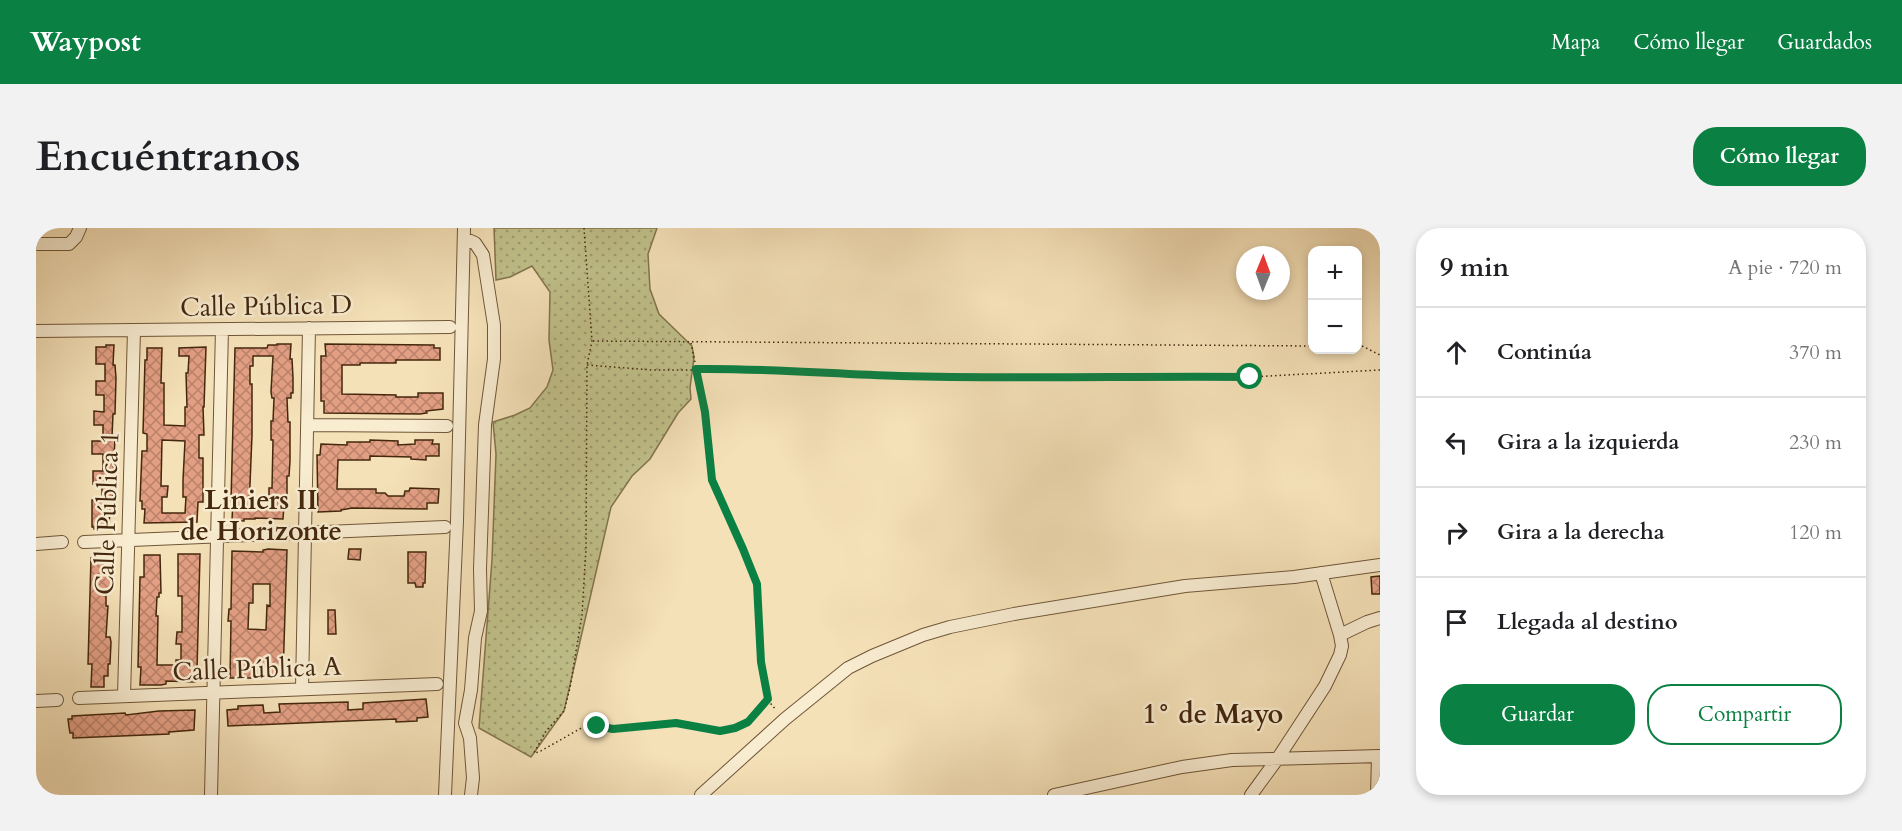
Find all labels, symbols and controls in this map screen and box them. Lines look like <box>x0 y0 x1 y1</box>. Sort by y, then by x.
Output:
text: Waypost <box>30 23 141 61</box>
text: Mapa <box>1551 28 1600 57</box>
text: Cómo llegar <box>1633 28 1744 57</box>
text: Guardados <box>1777 28 1872 57</box>
button: Cómo llegar <box>1693 127 1866 186</box>
text: Encuéntranos <box>36 128 301 185</box>
north arrow <box>1236 246 1290 300</box>
map controls <box>1308 246 1362 354</box>
button: + <box>1308 246 1362 300</box>
text: 9 min <box>1440 250 1509 285</box>
text: A pie · 720 m <box>1728 254 1842 281</box>
street label: Calle Pública D <box>180 287 352 325</box>
button: − <box>1308 300 1362 354</box>
icon: ahead <box>1440 336 1473 369</box>
text: Continúa <box>1497 337 1592 367</box>
text: 370 m <box>1789 339 1842 366</box>
route start <box>1236 363 1262 389</box>
icon: left <box>1440 426 1473 459</box>
text: Gira a la izquierda <box>1497 427 1680 457</box>
text: 230 m <box>1789 429 1842 456</box>
street label: Calle Pública 1 <box>87 430 127 596</box>
district label: Liniers II de Horizonte <box>180 482 342 550</box>
icon: right <box>1440 516 1473 549</box>
text: Gira a la derecha <box>1497 517 1665 547</box>
text: 120 m <box>1789 519 1842 546</box>
icon: arrive <box>1440 606 1473 639</box>
text: Llegada al destino <box>1497 607 1678 637</box>
street label: Calle Pública A <box>172 649 343 689</box>
button: Guardar <box>1440 684 1635 745</box>
button: Compartir <box>1647 684 1842 745</box>
district label: 1° de Mayo <box>1143 696 1283 733</box>
route end <box>583 712 609 738</box>

